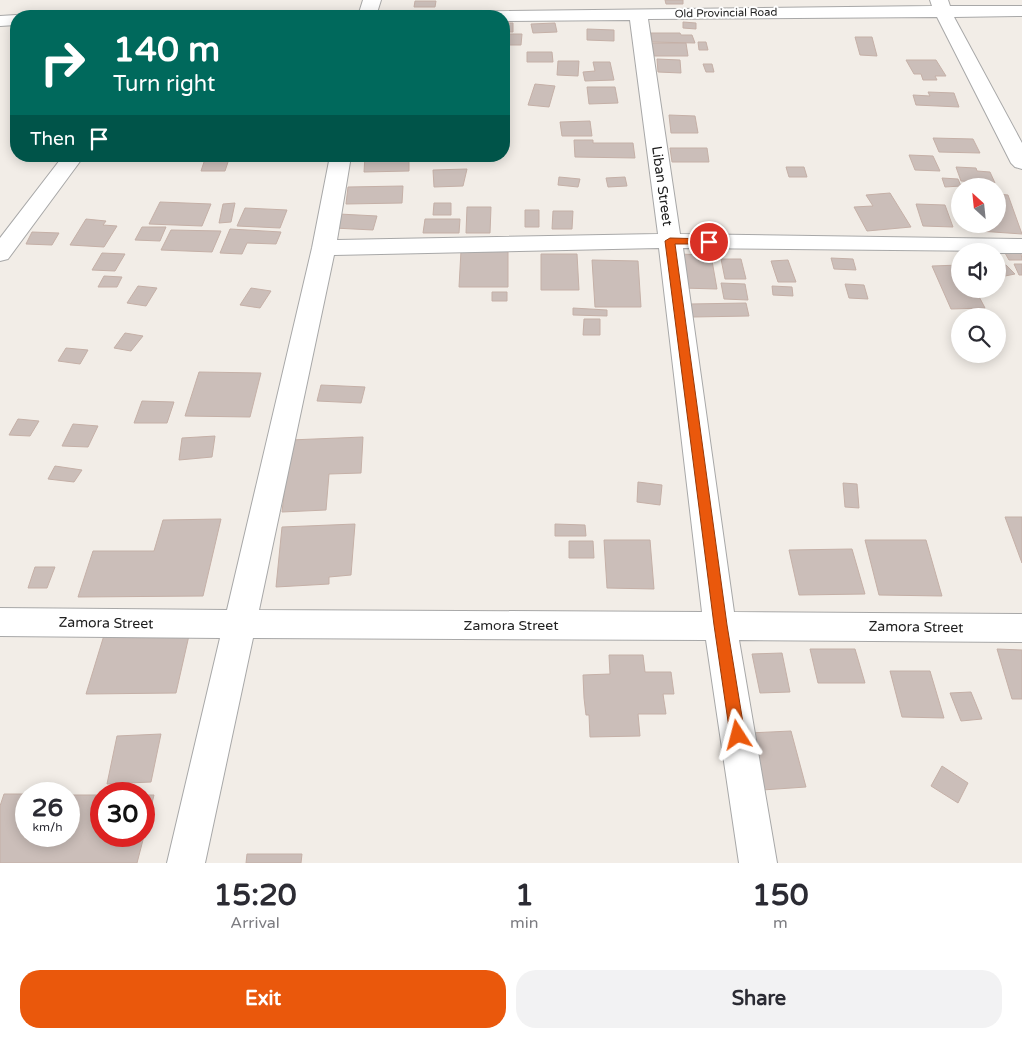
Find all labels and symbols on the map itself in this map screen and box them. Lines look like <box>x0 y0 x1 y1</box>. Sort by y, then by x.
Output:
street label: Old Provincial Road <box>675 6 777 20</box>
street label: Liban Street <box>648 145 676 228</box>
north arrow <box>951 178 1006 232</box>
pin <box>688 221 730 263</box>
street label: Zamora Street <box>58 614 154 632</box>
street label: Zamora Street <box>463 617 559 634</box>
street label: Zamora Street <box>868 618 964 636</box>
position arrow <box>711 708 763 760</box>
speed limit sign: 30 <box>90 782 155 847</box>

